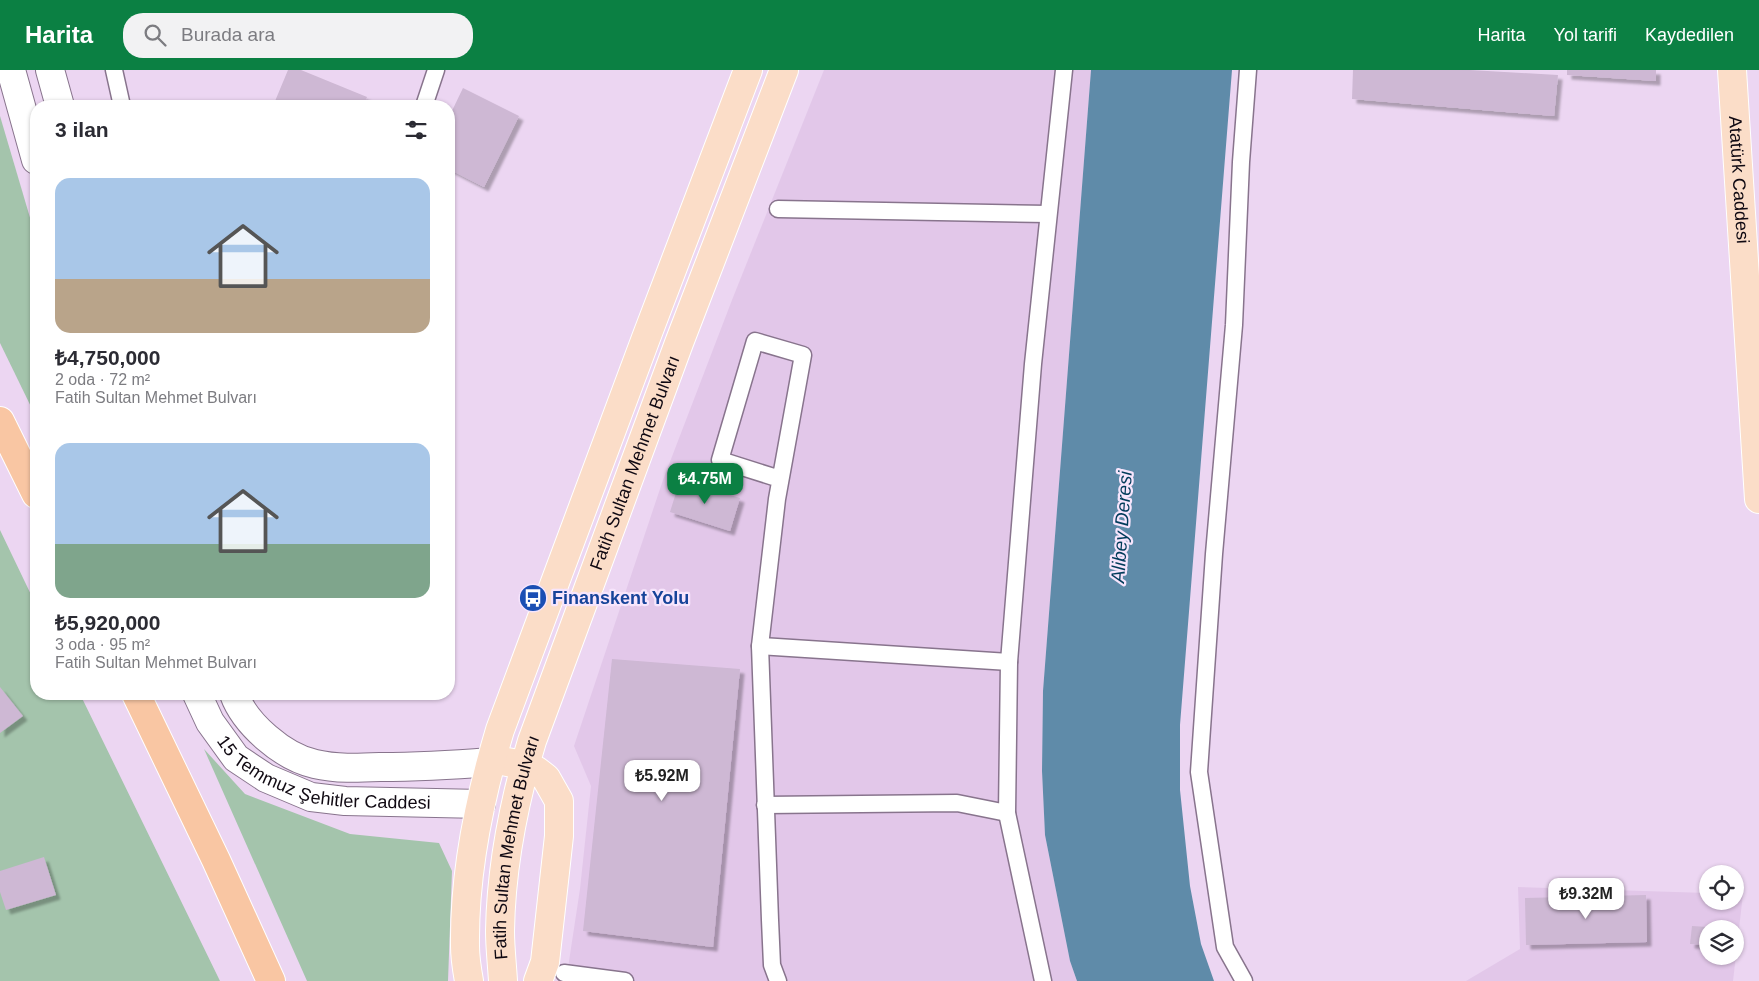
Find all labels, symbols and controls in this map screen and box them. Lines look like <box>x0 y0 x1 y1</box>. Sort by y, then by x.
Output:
search box <box>123 13 473 58</box>
text: Harita <box>25 21 93 48</box>
icon: search <box>141 21 169 49</box>
text: Burada ara <box>181 24 275 45</box>
text: Harita <box>1478 25 1526 45</box>
text: Yol tarifi <box>1554 25 1617 45</box>
text: Kaydedilen <box>1645 25 1734 45</box>
street label: Atatürk Caddesi <box>1725 115 1753 244</box>
icon: filters <box>402 116 430 144</box>
text: 3 ilan <box>55 118 109 141</box>
icon: home <box>198 211 288 301</box>
text: ₺4,750,000 <box>55 346 160 369</box>
street label: Fatih Sultan Mehmet Bulvarı <box>586 353 684 573</box>
text: 2 oda · 72 m² <box>55 371 150 388</box>
text: Fatih Sultan Mehmet Bulvarı <box>55 389 257 406</box>
pin: ₺4.75M <box>664 462 746 505</box>
text: ₺4.75M <box>678 470 732 487</box>
water label: Alibey Deresi <box>1107 470 1136 585</box>
icon: home <box>198 476 288 566</box>
bus stop icon: Finanskent Yolu <box>518 583 548 613</box>
place label: Finanskent Yolu <box>552 588 689 608</box>
text: ₺5,920,000 <box>55 611 160 634</box>
text: 3 oda · 95 m² <box>55 636 150 653</box>
text: Fatih Sultan Mehmet Bulvarı <box>55 654 257 671</box>
street label: 15 Temmuz Şehitler Caddesi <box>213 732 431 813</box>
street label: Fatih Sultan Mehmet Bulvarı <box>490 733 543 960</box>
pin: ₺5.92M <box>621 760 703 802</box>
text: ₺5.92M <box>635 767 689 784</box>
map controls <box>1699 865 1744 965</box>
button: locate <box>1699 865 1744 910</box>
pin: ₺9.32M <box>1545 878 1627 920</box>
text: ₺9.32M <box>1559 885 1613 902</box>
button: layers <box>1699 920 1744 965</box>

